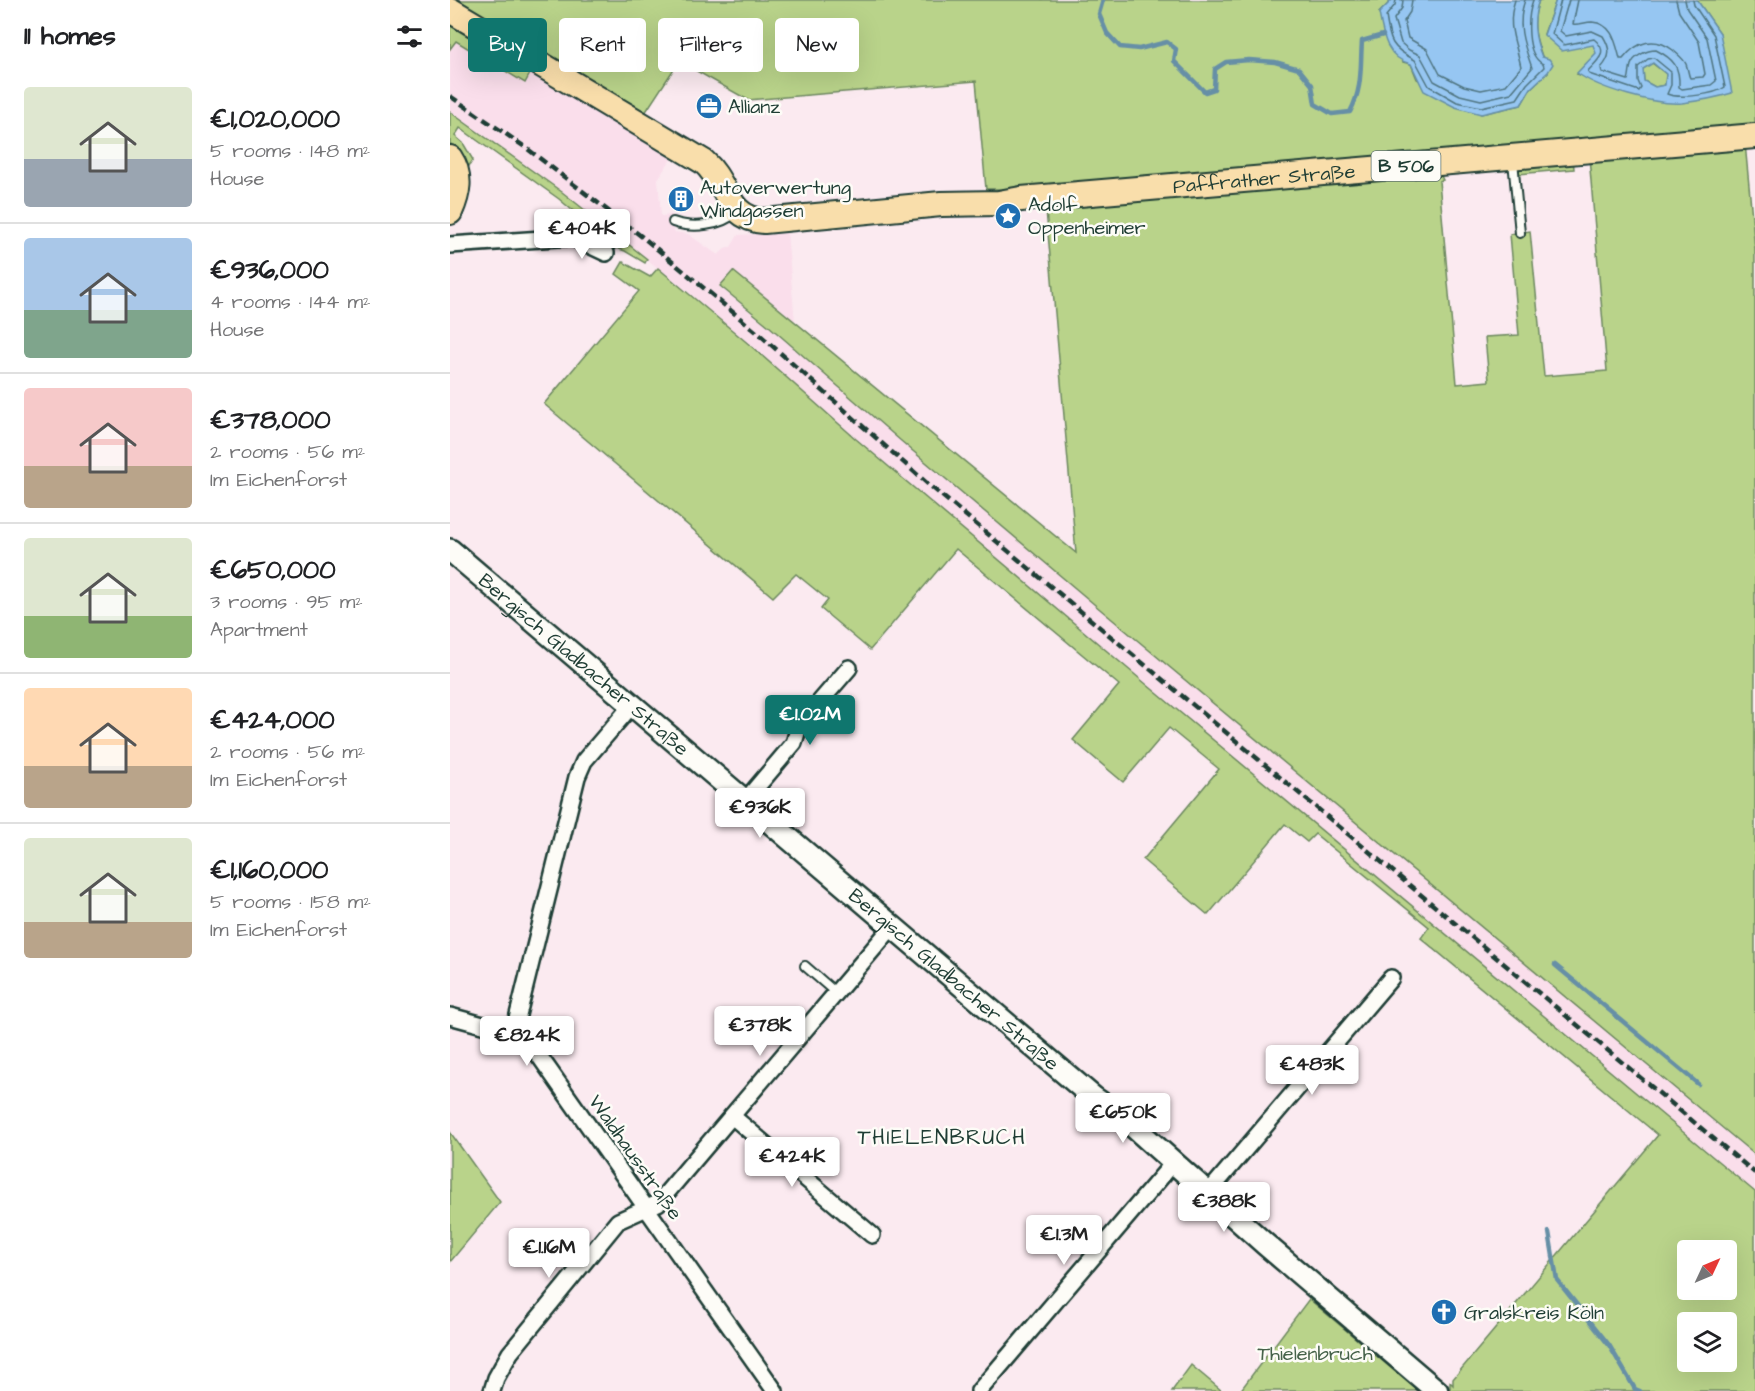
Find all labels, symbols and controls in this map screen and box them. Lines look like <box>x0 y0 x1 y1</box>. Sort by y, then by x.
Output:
text: 11 homes <box>24 18 116 54</box>
chip: Buy <box>468 18 547 72</box>
chip: Rent <box>559 18 646 72</box>
chip: Filters <box>658 18 763 72</box>
chip: New <box>775 18 859 72</box>
icon: filters <box>393 20 426 53</box>
office icon: Allianz <box>694 91 724 121</box>
place label: Allianz <box>728 93 780 121</box>
text: €1,020,000 <box>210 101 340 137</box>
icon: home <box>72 111 144 183</box>
text: 5 rooms · 148 m² <box>210 137 370 165</box>
road number: B 506 <box>1372 151 1440 181</box>
street label: Paffrather Straße <box>1172 157 1357 201</box>
text: House <box>210 165 264 193</box>
place label: Autoverwertung Windgassen <box>700 174 851 226</box>
building icon: Autoverwertung Windgassen <box>666 184 696 214</box>
place label: Adolf Oppenheimer <box>1028 191 1146 242</box>
place icon: Adolf Oppenheimer <box>993 201 1023 231</box>
pin: €404K <box>540 209 624 260</box>
text: €404K <box>548 214 616 242</box>
text: €936,000 <box>210 252 329 288</box>
icon: home <box>72 262 144 334</box>
text: 4 rooms · 144 m² <box>210 288 370 316</box>
text: House <box>210 316 264 344</box>
text: €378,000 <box>210 402 331 438</box>
icon: home <box>72 412 144 484</box>
text: 2 rooms · 56 m² <box>210 438 365 466</box>
text: Im Eichenforst <box>210 466 347 494</box>
text: €650,000 <box>210 552 336 588</box>
icon: home <box>72 562 144 634</box>
street label: Bergisch Gladbacher Straße <box>472 567 695 763</box>
text: 3 rooms · 95 m² <box>210 588 363 616</box>
text: Apartment <box>210 616 308 644</box>
pin: €1.02M <box>761 695 859 746</box>
text: €1.02M <box>779 700 841 728</box>
text: €424,000 <box>210 702 335 738</box>
icon: home <box>72 712 144 784</box>
text: 2 rooms · 56 m² <box>210 738 365 766</box>
text: Im Eichenforst <box>210 766 347 794</box>
pin: €936K <box>718 788 802 839</box>
text: €936K <box>729 793 791 821</box>
text: €1,160,000 <box>210 852 328 888</box>
icon: home <box>72 862 144 934</box>
street label: Bergisch Gladbacher Straße <box>842 882 1065 1078</box>
text: 5 rooms · 158 m² <box>210 888 371 916</box>
text: Im Eichenforst <box>210 916 347 944</box>
pin: €378K <box>718 1006 802 1057</box>
text: €378K <box>728 1011 792 1039</box>
pin: €824K <box>485 1016 569 1067</box>
text: €824K <box>494 1021 560 1049</box>
pin: €483K <box>1270 1045 1354 1096</box>
text: €483K <box>1280 1050 1344 1078</box>
street label: Waldhausstraße <box>582 1089 689 1226</box>
pin: €650K <box>1081 1093 1165 1144</box>
text: €650K <box>1089 1098 1157 1126</box>
district label: THIELENBRUCH <box>858 1123 1026 1152</box>
pin: €424K <box>750 1137 834 1188</box>
text: €424K <box>759 1142 825 1170</box>
pin: €388K <box>1182 1182 1266 1233</box>
text: €388K <box>1192 1187 1256 1215</box>
pin: €1.3M <box>1022 1215 1106 1266</box>
text: €1.3M <box>1040 1220 1088 1248</box>
pin: €1.16M <box>500 1228 598 1279</box>
text: €1.16M <box>523 1233 575 1261</box>
north arrow <box>1677 1240 1737 1300</box>
map controls <box>1677 1240 1737 1372</box>
church icon: Gralskreis Köln <box>1429 1297 1459 1327</box>
place label: Gralskreis Köln <box>1464 1299 1604 1327</box>
button: layers <box>1677 1312 1737 1372</box>
park label: Thielenbruch <box>1257 1340 1373 1368</box>

